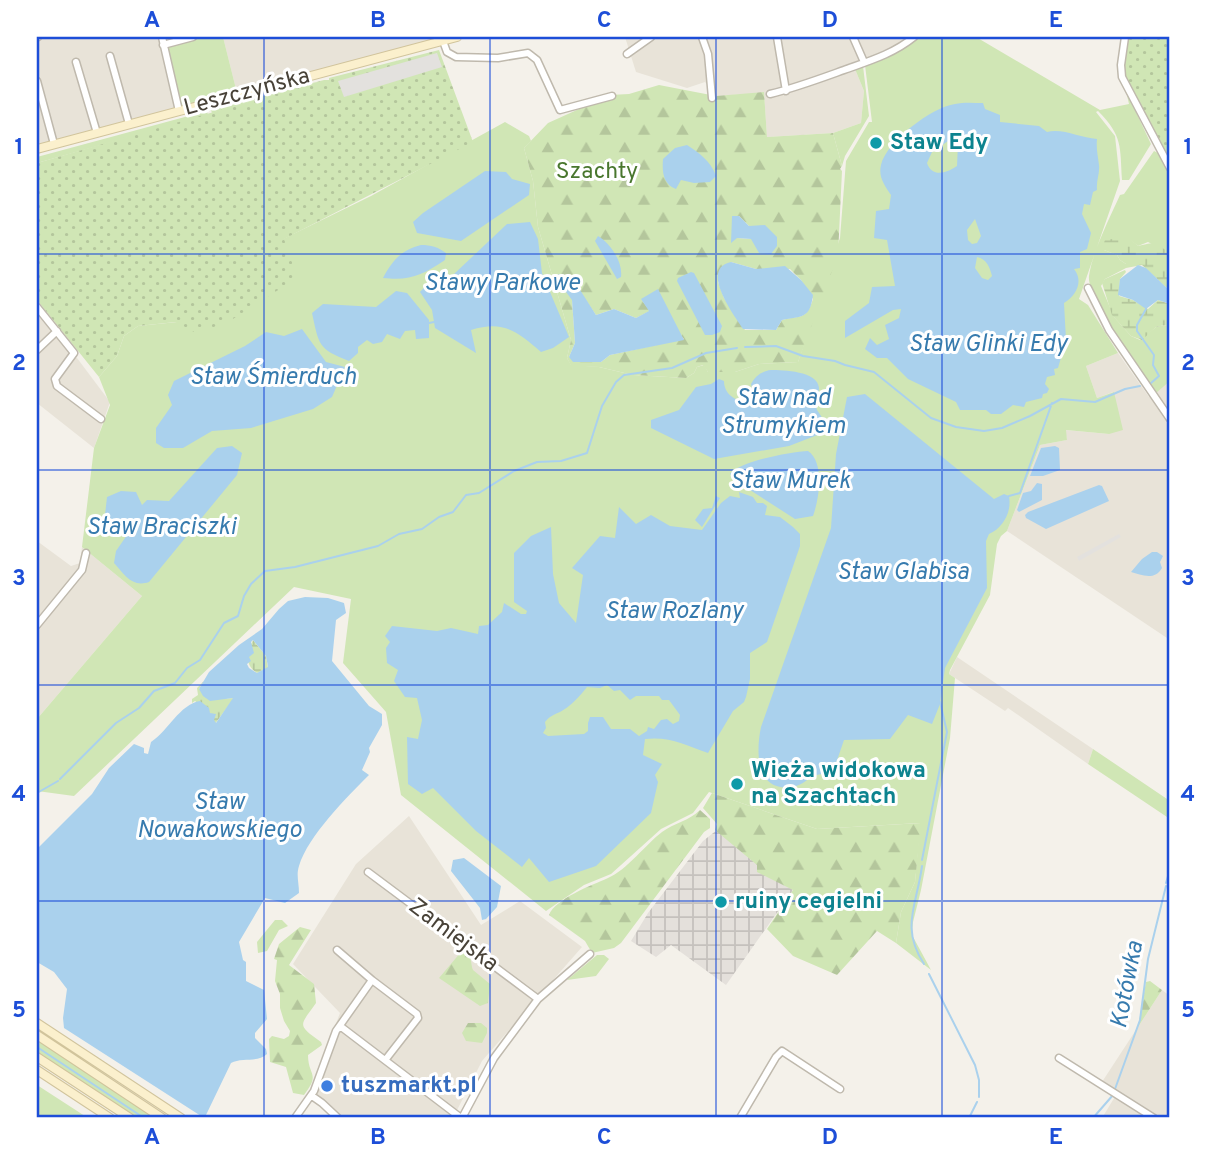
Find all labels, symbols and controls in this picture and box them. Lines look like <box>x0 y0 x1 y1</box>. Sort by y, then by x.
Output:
text: A <box>144 7 160 36</box>
text: B <box>370 7 386 36</box>
text: C <box>597 7 611 36</box>
text: D <box>822 7 838 36</box>
text: E <box>1049 7 1063 36</box>
street label: Leszczyńska <box>181 62 313 124</box>
place label: Staw Edy <box>890 129 988 158</box>
text: 1 <box>14 134 24 163</box>
text: 1 <box>1183 134 1193 163</box>
marker: Staw Edy <box>868 135 884 151</box>
park label: Szachty <box>556 158 638 187</box>
water label: Stawy Parkowe <box>424 269 581 299</box>
water label: Staw Glinki Edy <box>909 330 1069 360</box>
text: 2 <box>12 350 26 379</box>
text: 2 <box>1181 350 1195 379</box>
water label: Staw Śmierduch <box>190 361 356 393</box>
water label: Staw nad Strumykiem <box>721 384 846 442</box>
water label: Staw Murek <box>730 467 851 497</box>
water label: Staw Braciszki <box>86 513 237 543</box>
water label: Staw Glabisa <box>837 558 970 588</box>
text: 3 <box>12 565 26 594</box>
text: 3 <box>1181 565 1195 594</box>
water label: Staw Rozlany <box>605 597 745 627</box>
place label: Wieża widokowa na Szachtach <box>751 757 926 812</box>
marker: Wieża widokowa na Szachtach <box>729 776 745 792</box>
text: 4 <box>12 781 26 810</box>
text: 4 <box>1181 781 1195 810</box>
water label: Staw Nowakowskiego <box>137 788 302 846</box>
place label: ruiny cegielni <box>735 888 882 917</box>
street label: Zamiejska <box>402 893 504 979</box>
marker: ruiny cegielni <box>713 894 729 910</box>
water label: Kotówka <box>1105 938 1151 1031</box>
text: 5 <box>12 997 26 1026</box>
text: 5 <box>1181 997 1195 1026</box>
place label: tuszmarkt.pl <box>341 1072 477 1101</box>
marker: tuszmarkt.pl <box>319 1078 335 1094</box>
text: A <box>144 1124 160 1153</box>
text: B <box>370 1124 386 1153</box>
text: C <box>597 1124 611 1153</box>
text: D <box>822 1124 838 1153</box>
text: E <box>1049 1124 1063 1153</box>

